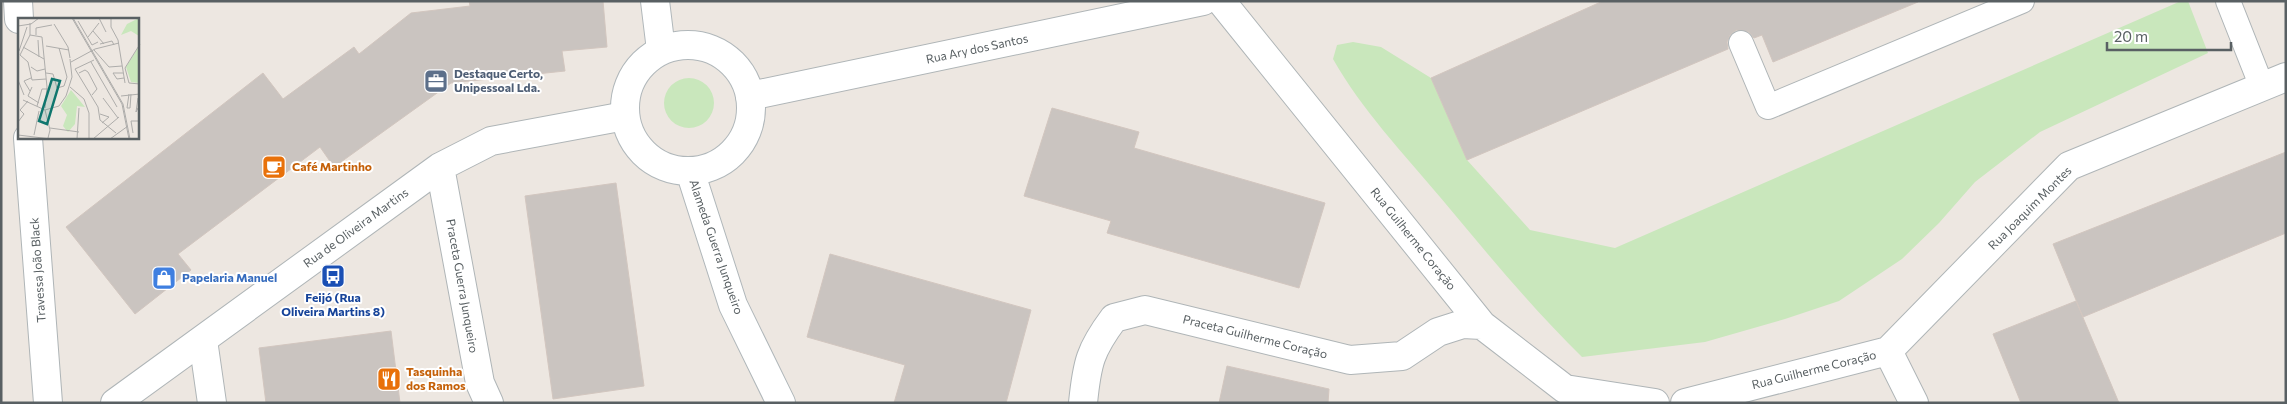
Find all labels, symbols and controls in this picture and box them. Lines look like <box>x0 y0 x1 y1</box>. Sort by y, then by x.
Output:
inset map <box>18 18 139 139</box>
scale bar <box>2107 20 2231 52</box>
text: 20 m <box>2114 27 2148 45</box>
street label: Rua Ary dos Santos <box>924 30 1029 66</box>
place label: Destaque Certo, Unipessoal Lda. <box>454 66 543 94</box>
office icon: Destaque Certo, Unipessoal Lda. <box>423 68 449 94</box>
cafe icon: Café Martinho <box>261 154 287 180</box>
place label: Café Martinho <box>292 159 372 173</box>
street label: Rua Joaquim Montes <box>1985 163 2075 253</box>
street label: Alameda Guerra Junqueiro <box>686 177 747 316</box>
street label: Rua de Oliveira Martins <box>300 184 411 270</box>
street label: Rua Guilherme Coração <box>1368 184 1459 292</box>
street label: Travessa João Black <box>26 217 49 323</box>
street label: Praceta Guerra Junqueiro <box>443 218 482 354</box>
bus stop icon: Feijó (Rua Oliveira Martins 8) <box>320 263 346 289</box>
shop icon: Papelaria Manuel <box>151 265 177 291</box>
place label: Papelaria Manuel <box>182 270 277 284</box>
place label: Feijó (Rua Oliveira Martins 8) <box>281 290 385 318</box>
street label: Praceta Guilherme Coração <box>1181 311 1329 361</box>
street label: Rua Guilherme Coração <box>1750 347 1877 391</box>
place label: Tasquinha dos Ramos <box>406 364 466 392</box>
restaurant icon: Tasquinha dos Ramos <box>376 366 402 392</box>

